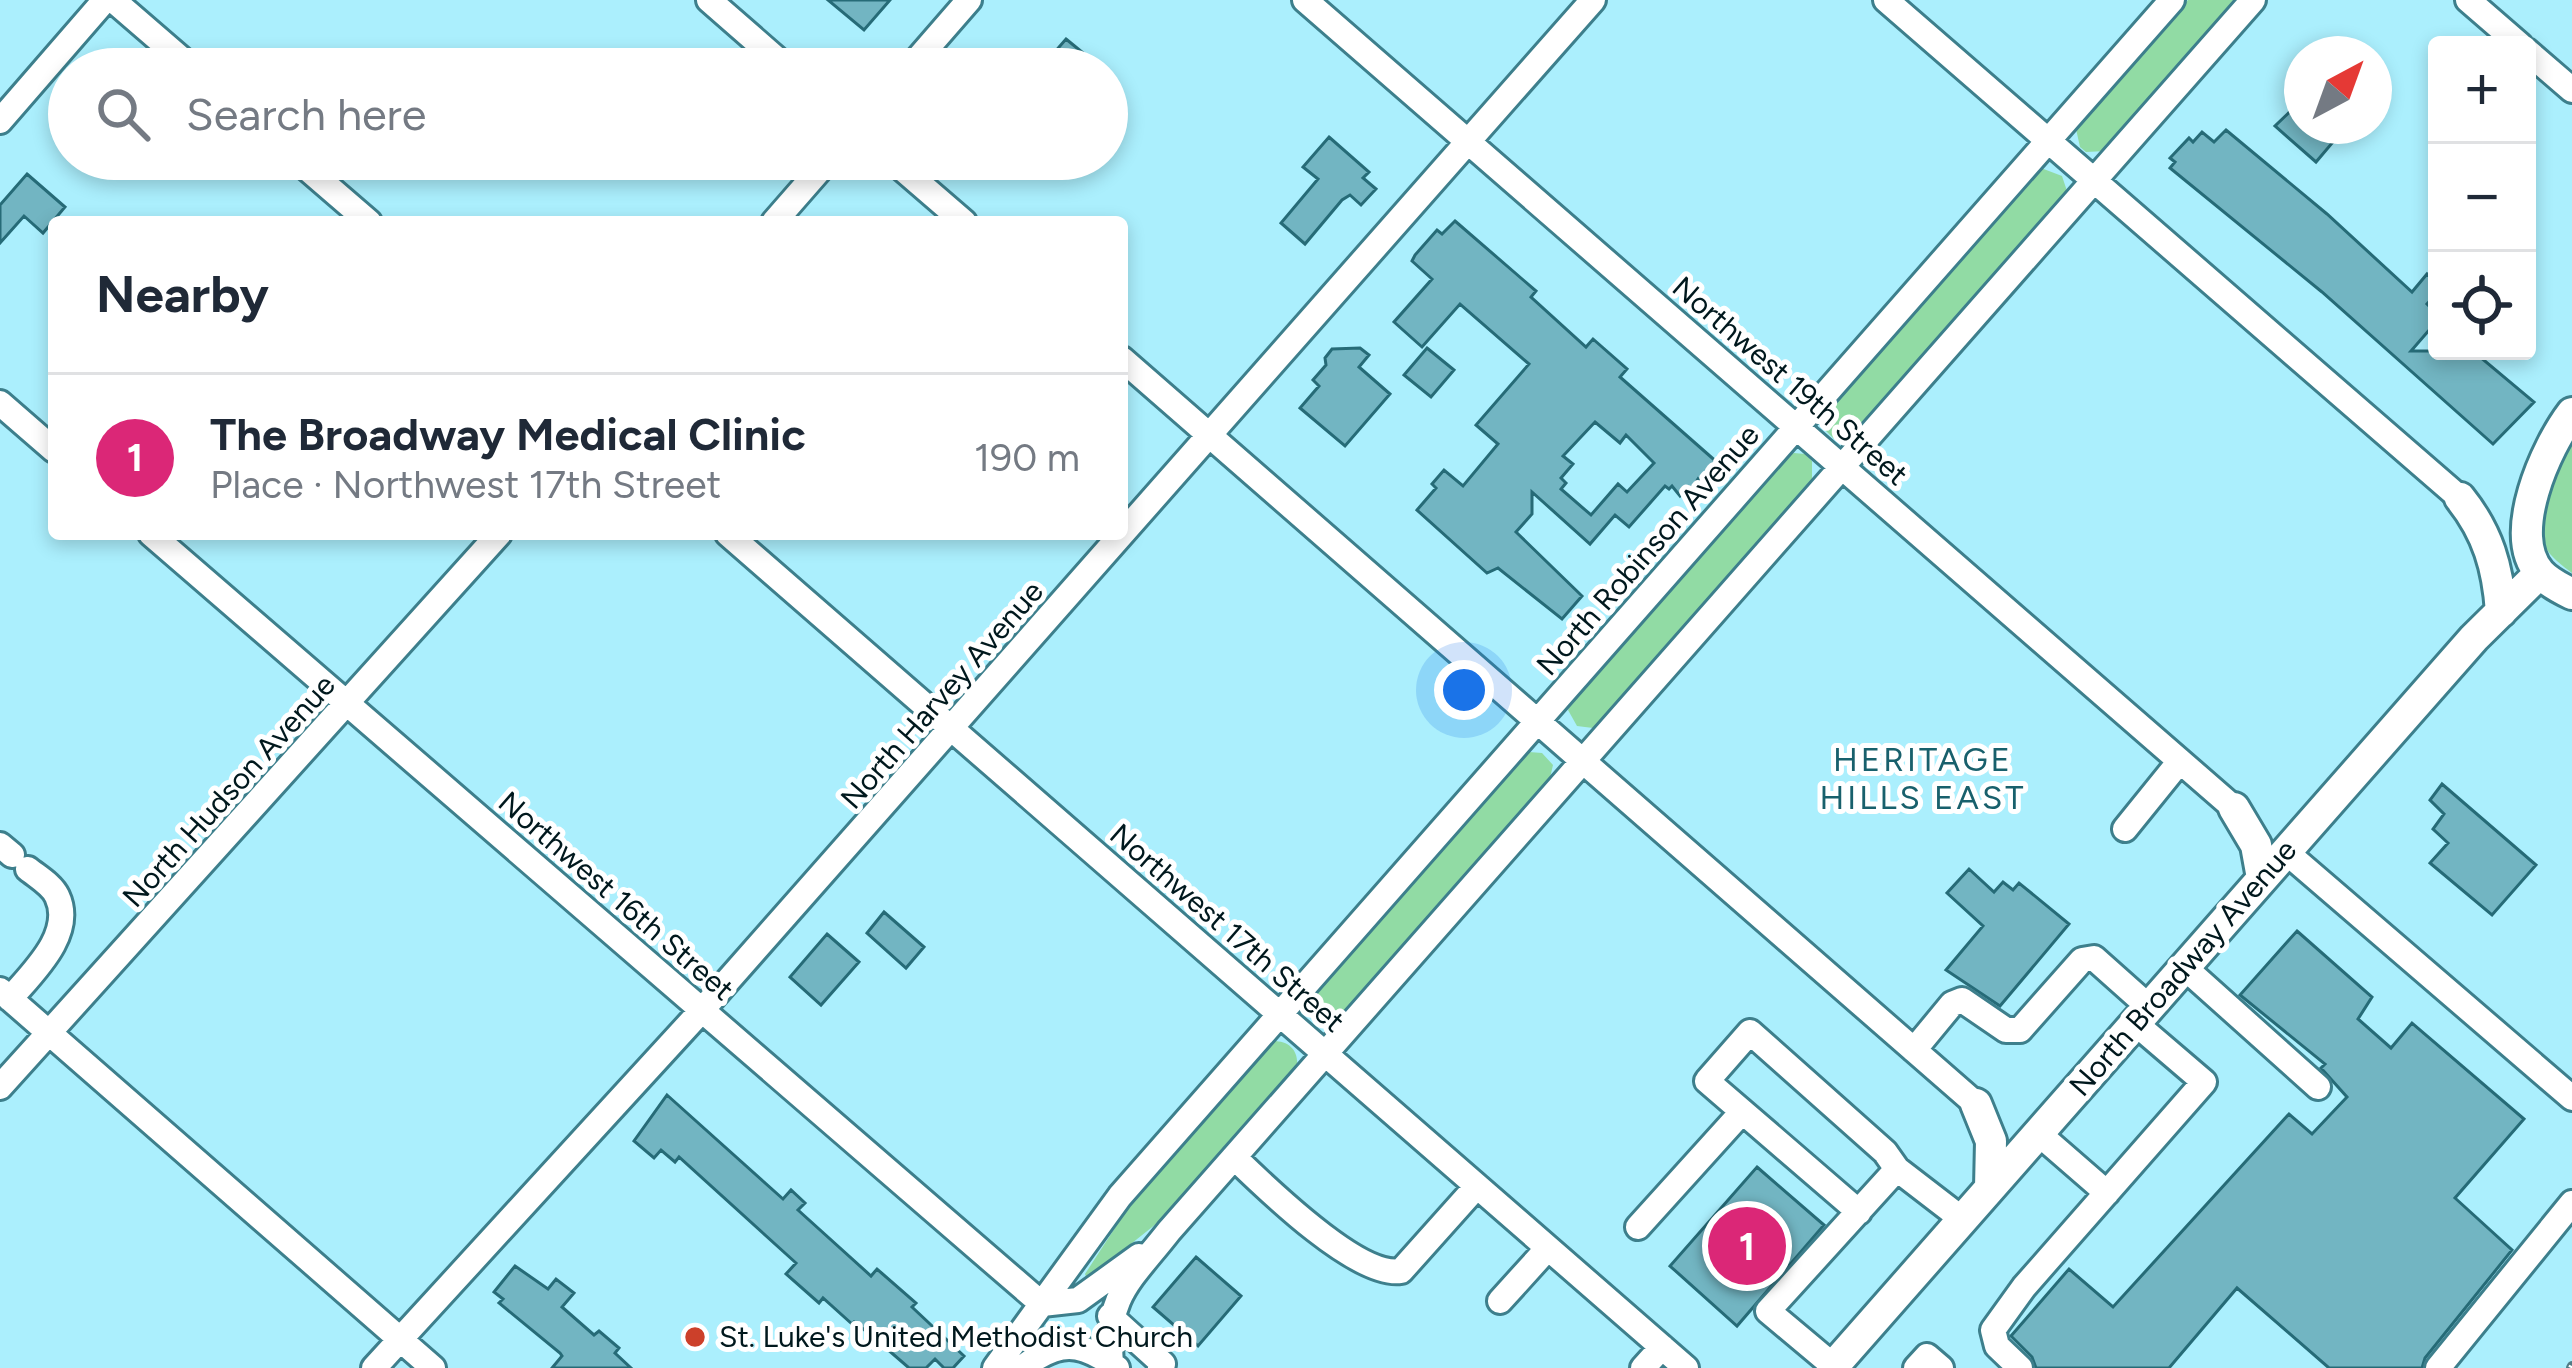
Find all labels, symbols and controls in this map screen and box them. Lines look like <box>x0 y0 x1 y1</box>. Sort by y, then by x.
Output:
north arrow <box>2284 36 2392 144</box>
map controls <box>2428 36 2536 360</box>
button: + <box>2428 36 2536 144</box>
search box <box>48 48 1128 180</box>
icon: search <box>90 81 156 147</box>
text: Search here <box>186 87 426 141</box>
button: − <box>2428 144 2536 252</box>
button: locate <box>2428 252 2536 360</box>
text: Nearby <box>96 264 269 325</box>
street label: Northwest 19th Street <box>1665 268 1916 493</box>
text: The Broadway Medical Clinic <box>210 407 806 461</box>
street label: North Robinson Avenue <box>1528 417 1767 683</box>
text: 1 <box>127 434 143 481</box>
text: 190 m <box>974 434 1080 481</box>
text: Place · Northwest 17th Street <box>210 461 721 508</box>
street label: North Harvey Avenue <box>833 573 1051 816</box>
your location <box>1434 660 1494 720</box>
street label: North Hudson Avenue <box>114 667 343 915</box>
district label: HERITAGE HILLS EAST <box>1820 740 2026 817</box>
street label: Northwest 16th Street <box>491 783 742 1008</box>
street label: Northwest 17th Street <box>1102 816 1352 1040</box>
street label: North Broadway Avenue <box>2061 832 2304 1104</box>
pin: 1 <box>1708 1201 1786 1291</box>
place label: St. Luke's United Methodist Church <box>719 1318 1193 1355</box>
marker: St. Luke's United Methodist Church <box>682 1324 708 1350</box>

